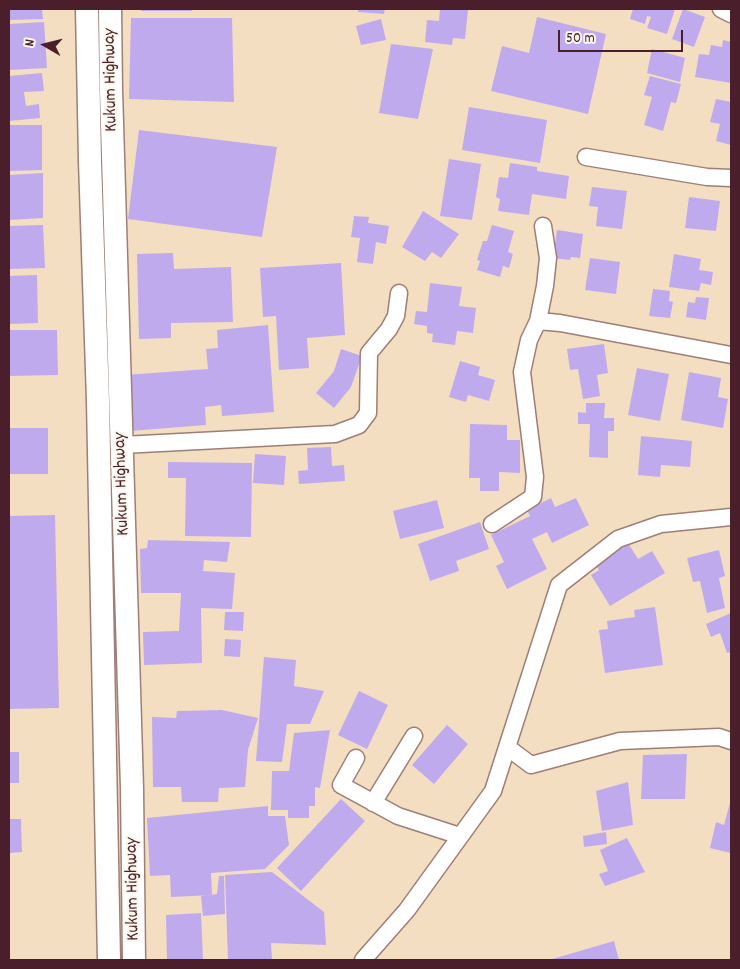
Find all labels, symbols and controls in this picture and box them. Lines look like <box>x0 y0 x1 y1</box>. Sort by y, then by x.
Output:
north arrow <box>20 20 70 70</box>
scale bar <box>560 20 685 52</box>
street label: Kukum Highway <box>100 28 124 132</box>
text: 50 m <box>566 28 595 50</box>
text: N <box>20 38 41 48</box>
street label: Kukum Highway <box>110 432 136 536</box>
street label: Kukum Highway <box>122 837 146 941</box>

